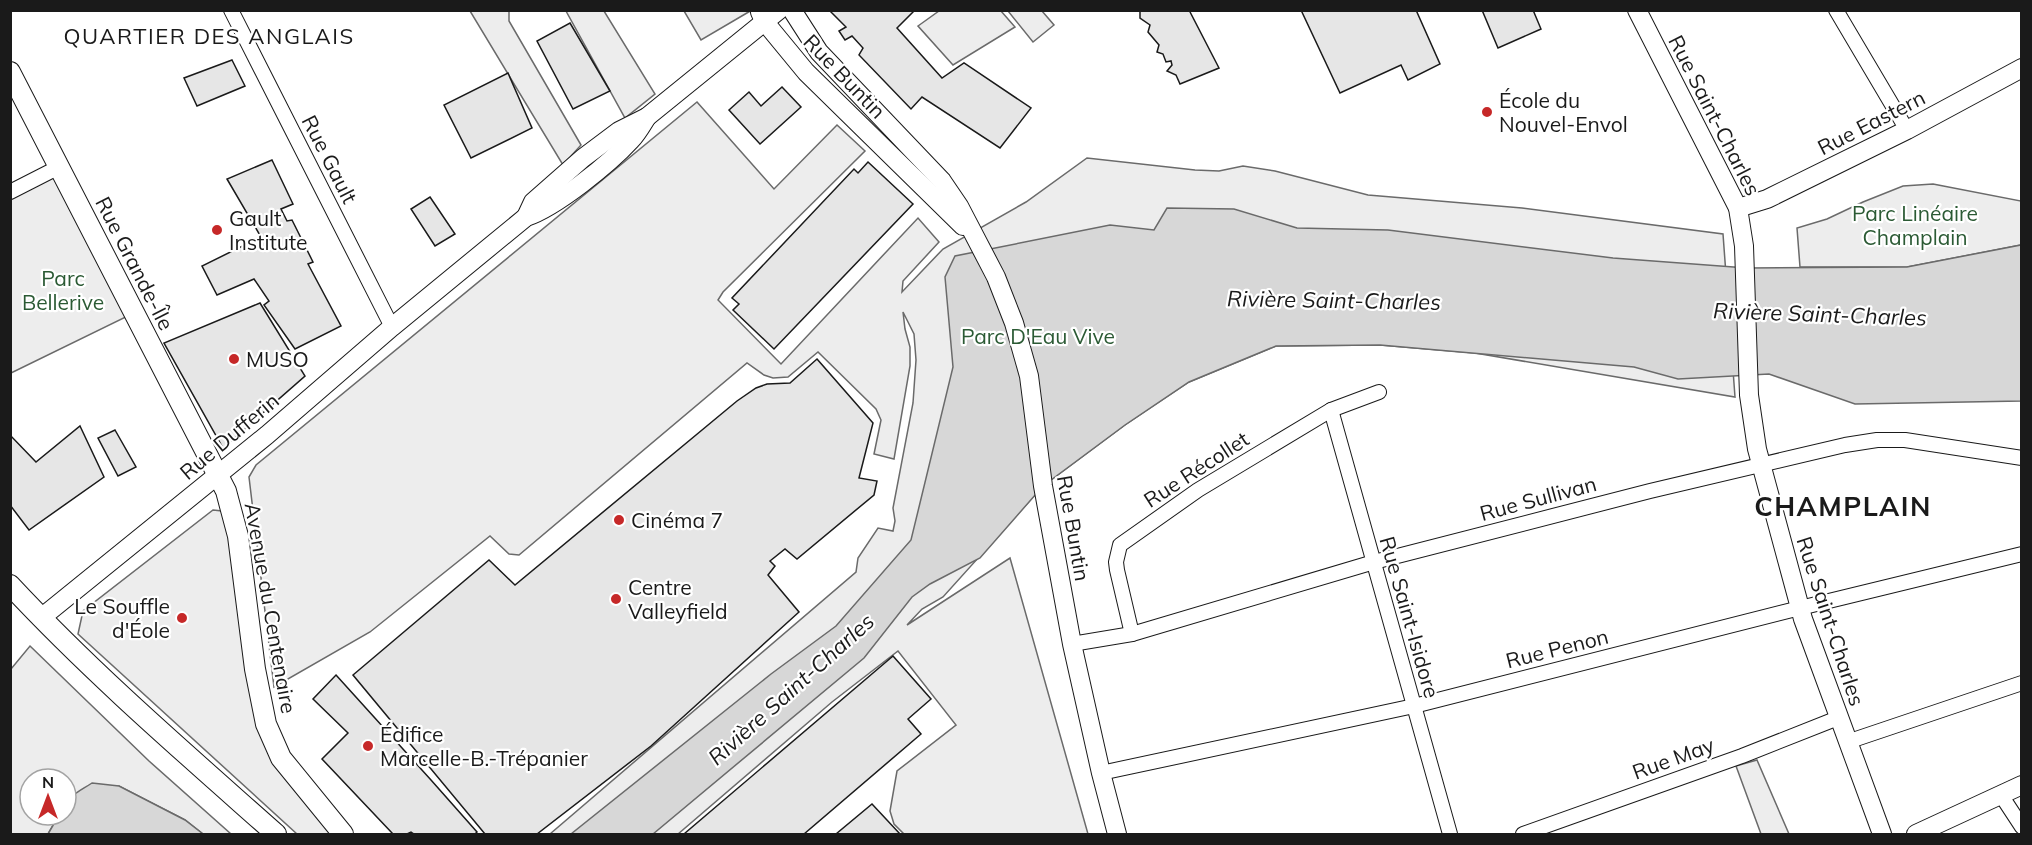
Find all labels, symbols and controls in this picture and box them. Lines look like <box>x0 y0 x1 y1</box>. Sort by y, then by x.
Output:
district label: QUARTIER DES ANGLAIS <box>63 22 355 50</box>
street label: Rue Buntin <box>799 29 891 123</box>
street label: Rue Saint-Charles <box>1663 31 1767 199</box>
street label: Rue Eastern <box>1813 84 1929 160</box>
place label: École du Nouvel-Envol <box>1499 87 1628 137</box>
marker: École du Nouvel-Envol <box>1480 105 1494 119</box>
street label: Rue Gault <box>297 110 363 208</box>
street label: Rue Grande-Île <box>90 192 180 334</box>
park label: Parc Linéaire Champlain <box>1852 200 1978 250</box>
place label: Gault Institute <box>229 205 308 255</box>
marker: Gault Institute <box>210 223 224 237</box>
park label: Parc Bellerive <box>22 265 104 315</box>
water label: Rivière Saint-Charles <box>1227 284 1441 316</box>
water label: Rivière Saint-Charles <box>1713 296 1928 332</box>
park label: Parc D'Eau Vive <box>961 323 1115 349</box>
place label: MUSO <box>246 346 309 372</box>
marker: MUSO <box>227 352 241 366</box>
street label: Rue Dufferin <box>174 387 284 485</box>
street label: Rue Récollet <box>1139 425 1253 513</box>
street label: Rue Sullivan <box>1477 470 1599 526</box>
street label: Rue Buntin <box>1052 473 1096 583</box>
district label: CHAMPLAIN <box>1754 489 1932 523</box>
street label: Avenue du Centenaire <box>240 501 302 715</box>
place label: Cinéma 7 <box>631 507 723 533</box>
marker: Cinéma 7 <box>612 513 626 527</box>
street label: Rue Saint-Isidore <box>1374 533 1446 701</box>
street label: Rue Saint-Charles <box>1791 533 1871 709</box>
place label: Centre Valleyfield <box>628 574 728 624</box>
marker: Centre Valleyfield <box>609 592 623 606</box>
place label: Le Souffle d'Éole <box>74 593 170 643</box>
water label: Rivière Saint-Charles <box>702 607 880 771</box>
marker: Le Souffle d'Éole <box>175 611 189 625</box>
street label: Rue Penon <box>1503 623 1611 673</box>
place label: Édifice Marcelle-B.-Trépanier <box>380 721 588 771</box>
street label: Rue May <box>1629 731 1717 785</box>
marker: Édifice Marcelle-B.-Trépanier <box>361 739 375 753</box>
north arrow <box>18 767 78 827</box>
text: N <box>42 772 54 792</box>

